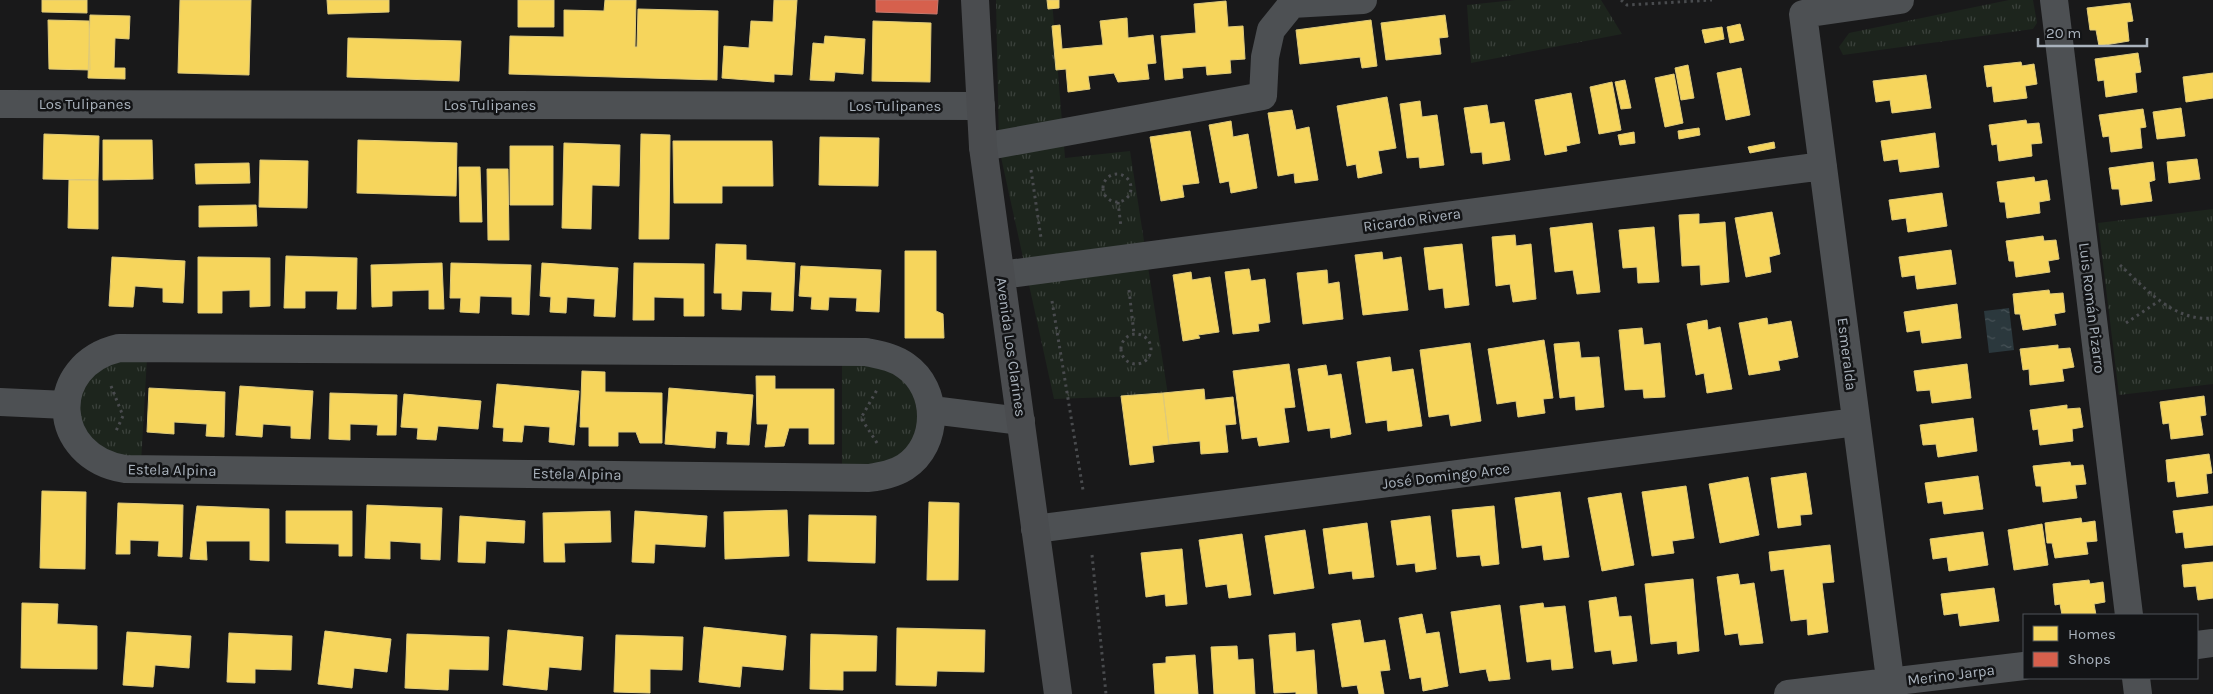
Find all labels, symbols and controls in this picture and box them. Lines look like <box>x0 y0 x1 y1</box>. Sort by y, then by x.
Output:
scale bar <box>2038 15 2147 47</box>
text: 20 m <box>2046 24 2081 42</box>
street label: Los Tulipanes <box>39 95 131 113</box>
street label: Los Tulipanes <box>444 96 536 114</box>
street label: Los Tulipanes <box>849 97 941 115</box>
street label: Ricardo Rivera <box>1362 204 1462 236</box>
street label: Luis Román Pizarro <box>2075 242 2109 374</box>
street label: Avenida Los Clarines <box>992 276 1030 418</box>
street label: Esmeralda <box>1834 317 1860 391</box>
street label: José Domingo Arce <box>1381 459 1511 493</box>
street label: Estela Alpina <box>127 460 217 480</box>
street label: Estela Alpina <box>532 464 622 484</box>
legend <box>2023 614 2198 679</box>
text: Homes <box>2068 625 2116 643</box>
text: Shops <box>2068 650 2111 668</box>
street label: Merino Jarpa <box>1906 661 1996 689</box>

